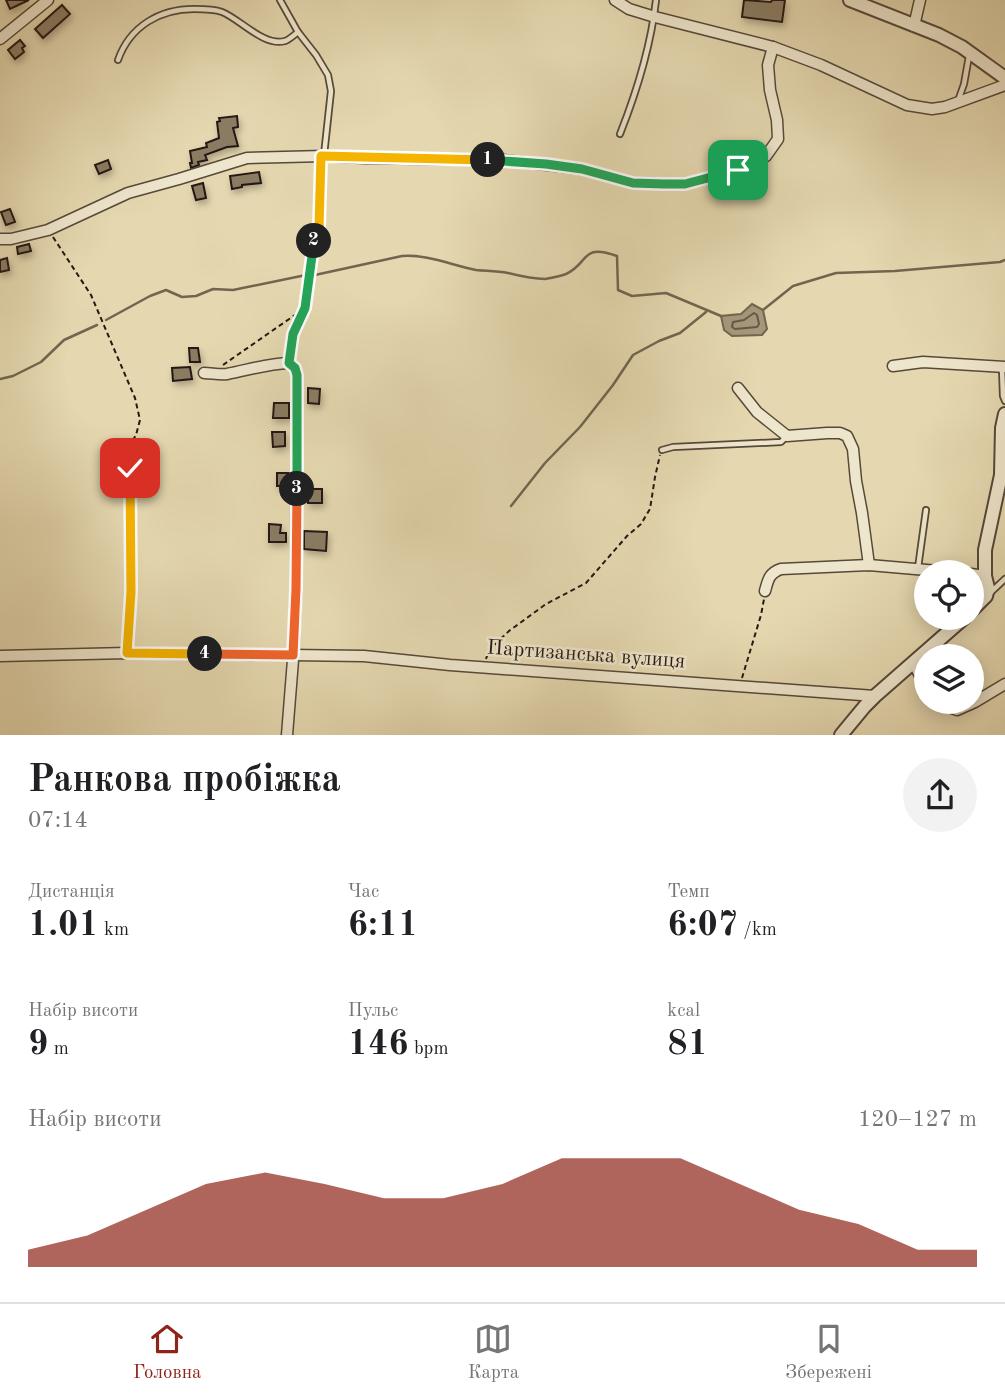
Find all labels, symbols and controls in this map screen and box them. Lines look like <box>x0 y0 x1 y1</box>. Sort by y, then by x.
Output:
pin <box>708 140 768 200</box>
pin: 1 <box>470 142 505 178</box>
text: 1 <box>482 150 493 169</box>
icon: arrive <box>719 151 757 189</box>
pin: 2 <box>296 224 332 258</box>
text: 2 <box>308 231 319 250</box>
pin <box>100 438 160 498</box>
icon: check <box>111 449 149 487</box>
pin: 3 <box>280 472 314 506</box>
text: 3 <box>291 479 302 498</box>
map controls <box>914 560 984 714</box>
button: locate <box>914 560 984 630</box>
pin: 4 <box>188 636 222 672</box>
street label: Партизанська вулиця <box>486 638 686 672</box>
text: 4 <box>199 644 210 663</box>
button: layers <box>914 644 984 714</box>
button: share <box>903 758 977 832</box>
text: Ранкова пробіжка <box>28 762 341 800</box>
text: 07:14 <box>28 809 88 832</box>
text: Дистанція <box>28 883 115 902</box>
text: Час <box>348 883 379 902</box>
text: Темп <box>667 883 710 902</box>
text: 1.01 <box>28 908 99 943</box>
text: 6:11 <box>348 908 418 943</box>
text: 6:07 <box>667 908 738 943</box>
text: km <box>99 921 129 940</box>
text: /km <box>738 921 777 940</box>
text: Набір висоти <box>28 1002 138 1021</box>
text: Пульс <box>348 1002 398 1021</box>
text: kcal <box>667 1002 700 1021</box>
text: 9 <box>28 1027 48 1062</box>
text: 146 <box>348 1027 409 1062</box>
text: 81 <box>667 1027 708 1062</box>
text: m <box>48 1040 69 1059</box>
text: bpm <box>409 1040 449 1059</box>
text: Набір висоти <box>28 1108 162 1131</box>
text: 120–127 m <box>858 1108 977 1131</box>
tab: Головна <box>133 1320 201 1385</box>
tab: Карта <box>468 1320 519 1385</box>
tab: Збережені <box>785 1320 872 1385</box>

